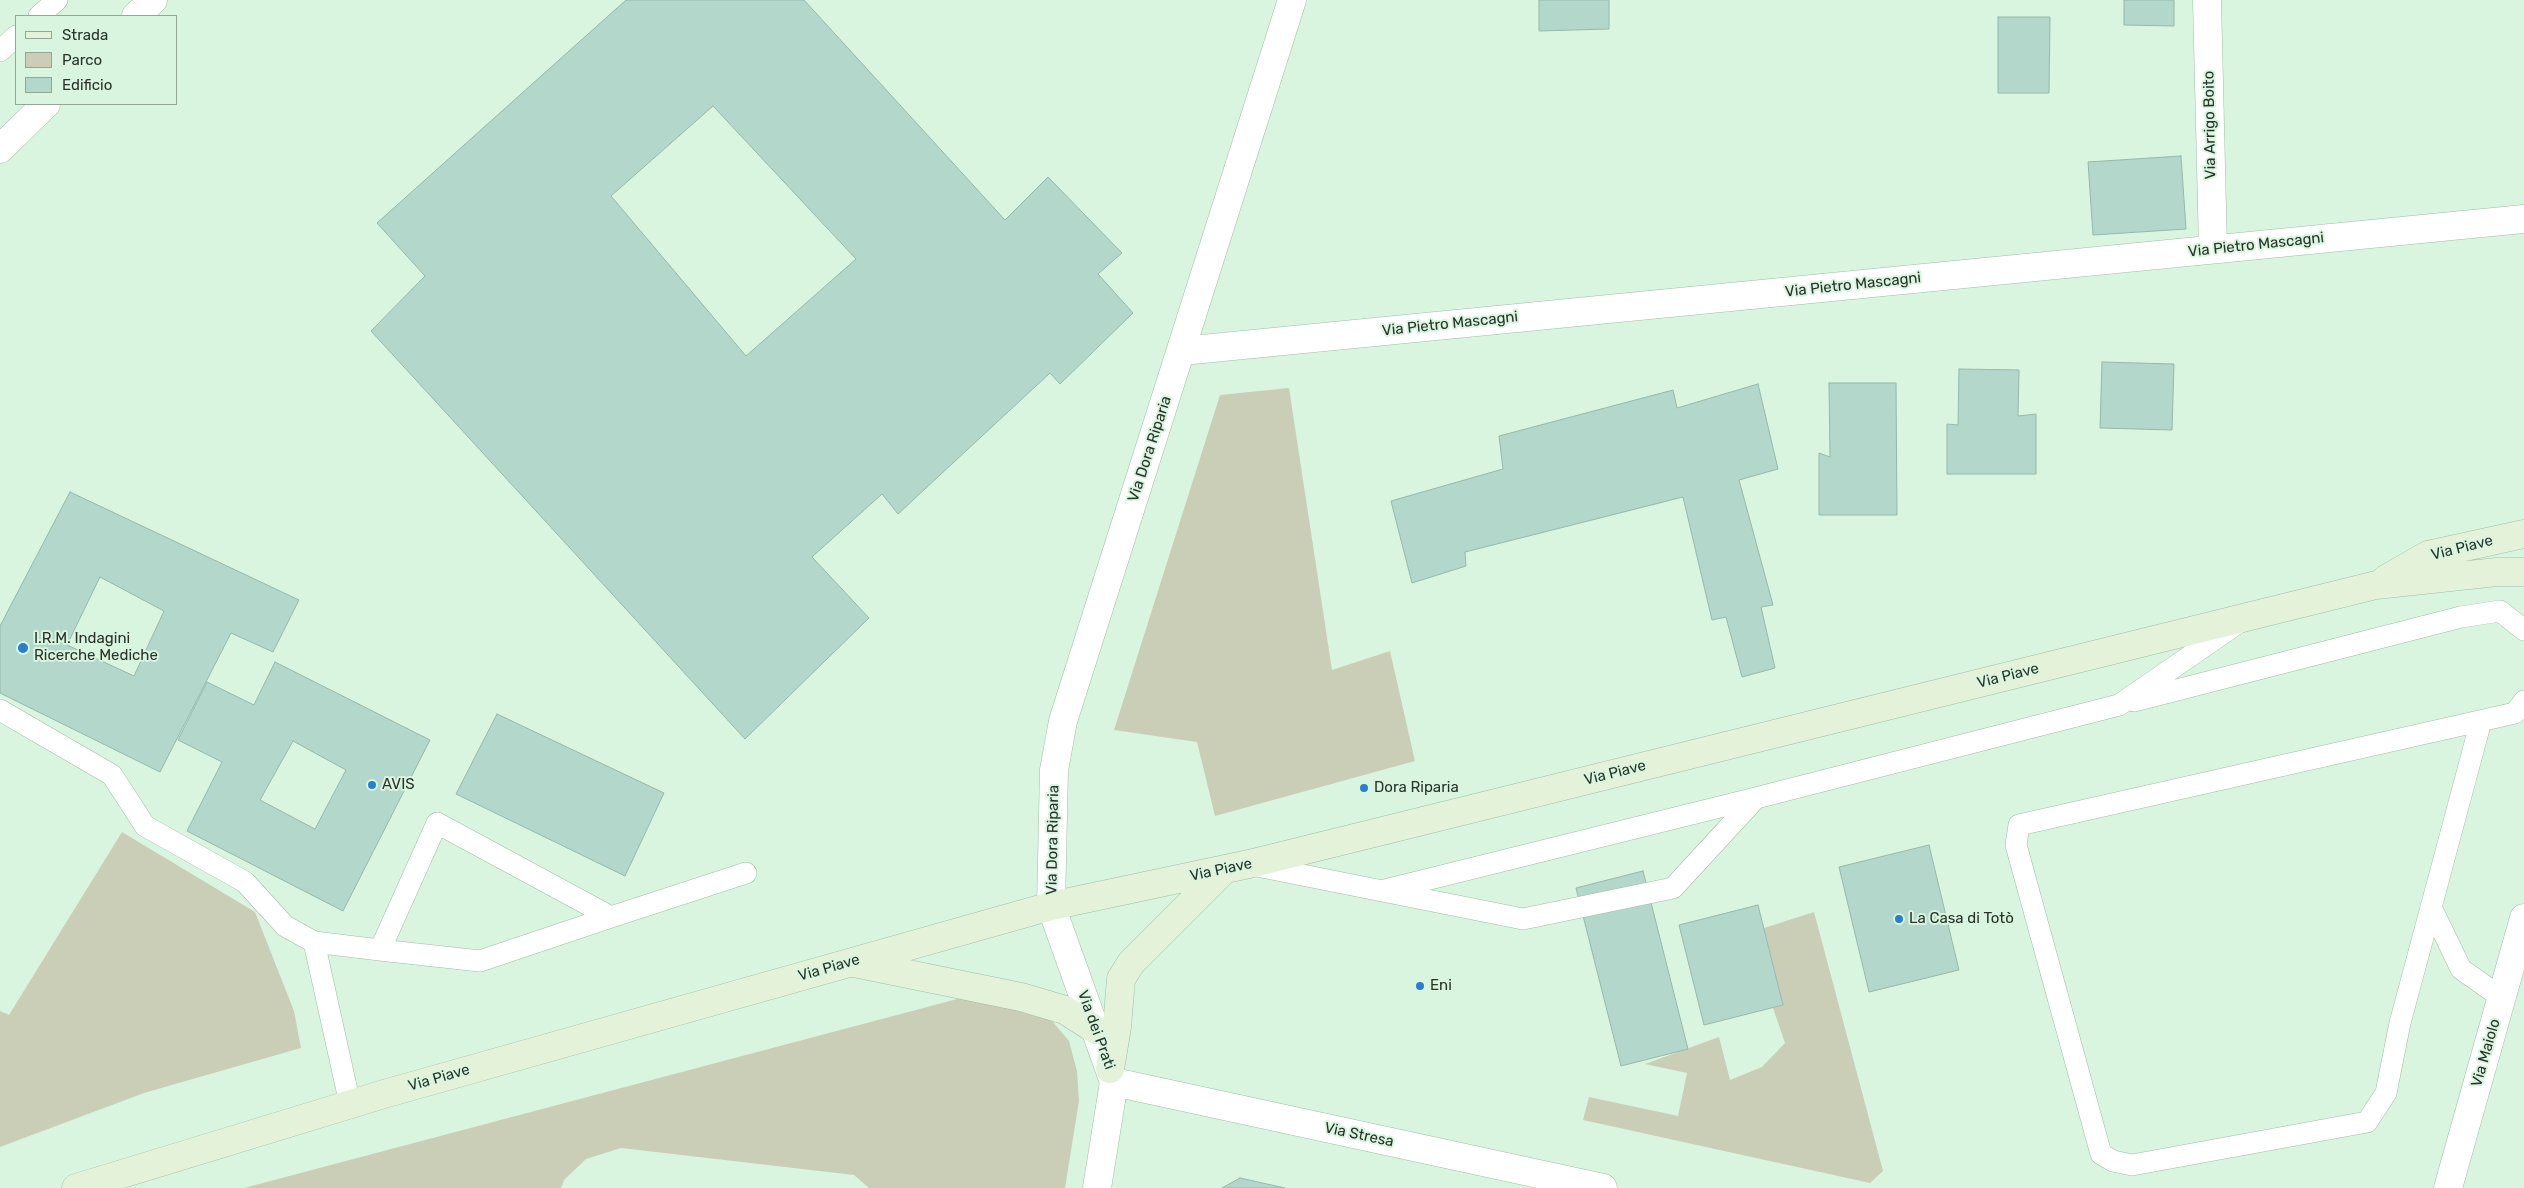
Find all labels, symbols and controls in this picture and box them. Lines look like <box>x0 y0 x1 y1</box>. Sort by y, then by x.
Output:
legend <box>15 15 178 105</box>
text: Strada <box>62 26 108 44</box>
text: Parco <box>62 51 102 69</box>
street label: Via Arrigo Boito <box>2200 71 2220 179</box>
text: Edificio <box>62 76 112 94</box>
street label: Via Pietro Mascagni <box>2187 229 2325 261</box>
street label: Via Pietro Mascagni <box>1784 269 1922 301</box>
street label: Via Pietro Mascagni <box>1381 308 1519 340</box>
street label: Via Dora Riparia <box>1124 394 1176 504</box>
street label: Via Piave <box>2429 532 2495 564</box>
place label: I.R.M. Indagini Ricerche Mediche <box>34 630 158 665</box>
marker: I.R.M. Indagini Ricerche Mediche <box>16 641 30 655</box>
street label: Via Piave <box>1975 660 2041 692</box>
street label: Via Piave <box>1582 757 1648 789</box>
place label: AVIS <box>382 776 415 794</box>
marker: AVIS <box>366 779 378 791</box>
place label: Dora Riparia <box>1374 779 1459 797</box>
marker: Dora Riparia <box>1358 782 1370 794</box>
street label: Via Dora Riparia <box>1043 785 1063 895</box>
street label: Via Piave <box>1188 855 1254 885</box>
place label: La Casa di Totò <box>1909 910 2014 928</box>
marker: La Casa di Totò <box>1893 913 1905 925</box>
street label: Via Piave <box>796 951 862 985</box>
place label: Eni <box>1430 977 1452 995</box>
marker: Eni <box>1414 980 1426 992</box>
street label: Via dei Prati <box>1073 988 1119 1072</box>
street label: Via Maiolo <box>2468 1017 2504 1089</box>
street label: Via Piave <box>406 1061 472 1095</box>
street label: Via Stresa <box>1323 1119 1395 1151</box>

